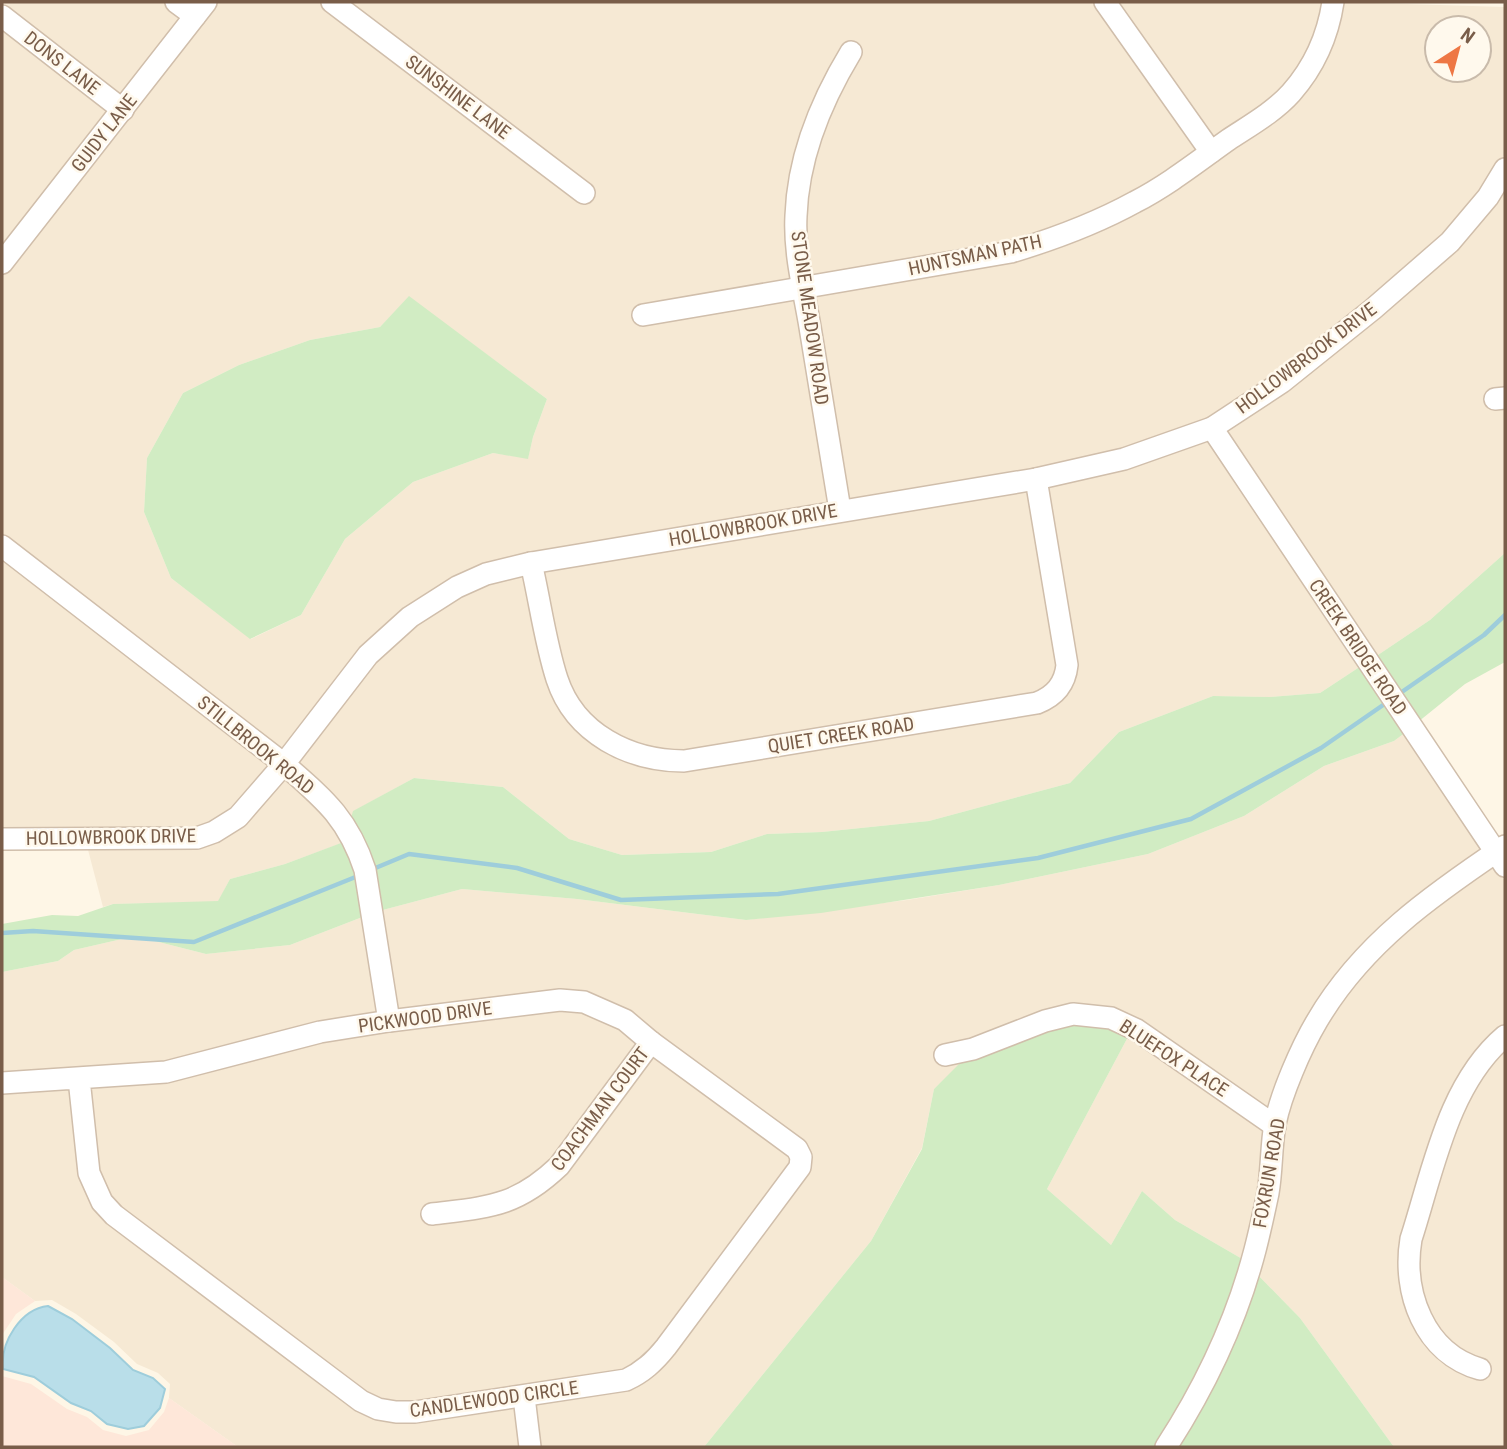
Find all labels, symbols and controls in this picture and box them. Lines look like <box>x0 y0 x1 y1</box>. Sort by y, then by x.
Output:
north arrow <box>1423 14 1493 84</box>
text: N <box>1456 23 1479 48</box>
street label: DONS LANE <box>20 26 104 100</box>
street label: SUNSHINE LANE <box>401 50 515 144</box>
street label: GUIDY LANE <box>66 89 142 177</box>
street label: STONE MEADOW ROAD <box>786 230 834 406</box>
street label: HUNTSMAN PATH <box>906 230 1044 280</box>
street label: HOLLOWBROOK DRIVE <box>1231 298 1381 418</box>
street label: HOLLOWBROOK DRIVE <box>667 499 839 551</box>
street label: CREEK BRIDGE ROAD <box>1304 575 1412 719</box>
street label: STILLBROOK ROAD <box>193 691 319 799</box>
street label: QUIET CREEK ROAD <box>766 712 916 758</box>
street label: HOLLOWBROOK DRIVE <box>26 824 196 850</box>
street label: PICKWOOD DRIVE <box>357 996 493 1038</box>
street label: BLUEFOX PLACE <box>1115 1014 1233 1102</box>
street label: COACHMAN COURT <box>546 1042 654 1175</box>
street label: FOXRUN ROAD <box>1248 1116 1290 1230</box>
street label: CANDLEWOOD CIRCLE <box>408 1376 580 1422</box>

